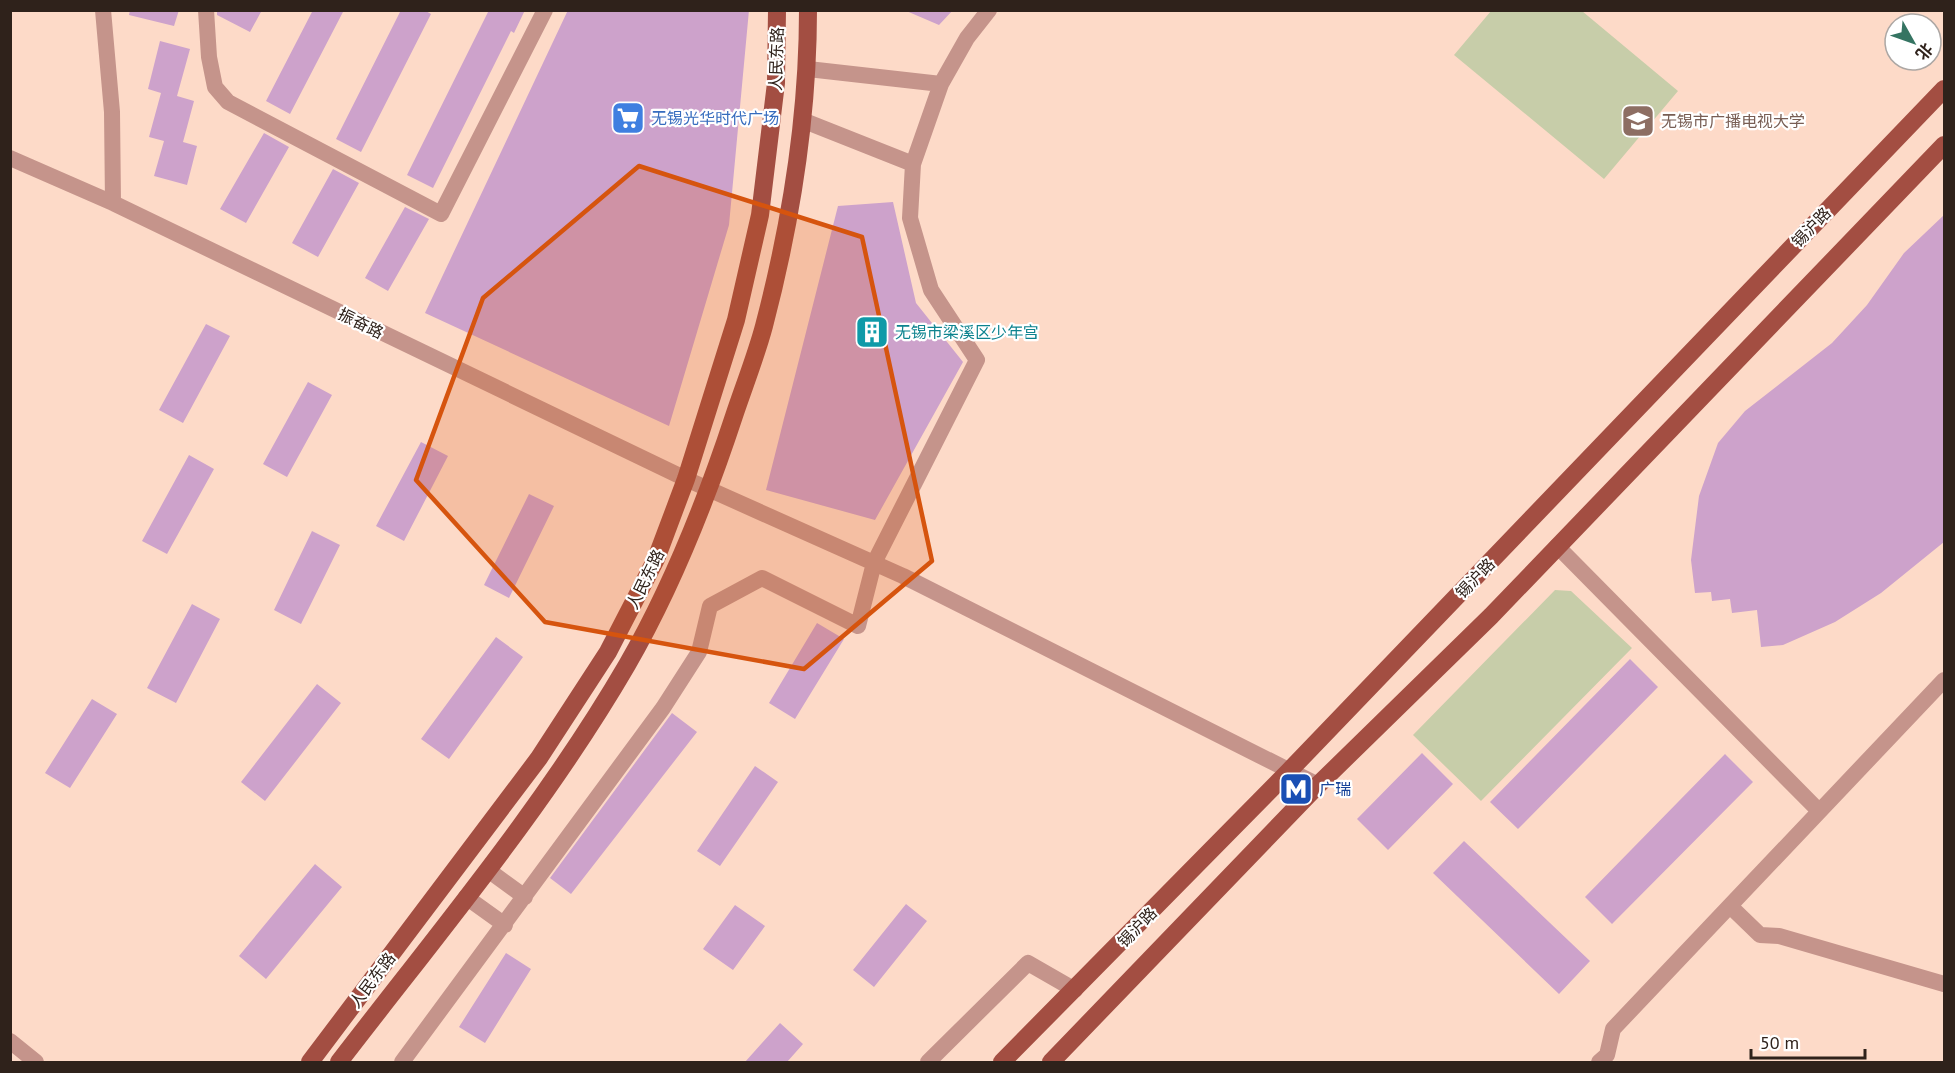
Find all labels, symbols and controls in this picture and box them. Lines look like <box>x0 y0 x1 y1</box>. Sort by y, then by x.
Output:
north arrow <box>1883 12 1943 72</box>
street label: 人民东路 <box>765 27 787 91</box>
text: 北 <box>1912 39 1937 64</box>
supermarket icon: 无锡光华时代广场 <box>610 100 646 136</box>
school or university icon: 无锡市广播电视大学 <box>1620 103 1656 139</box>
place label: 无锡光华时代广场 <box>651 108 779 128</box>
place label: 无锡市广播电视大学 <box>1661 111 1805 131</box>
street label: 锡沪路 <box>1787 203 1835 251</box>
street label: 振奋路 <box>335 303 387 343</box>
building icon: 无锡市梁溪区少年宫 <box>854 314 890 350</box>
place label: 无锡市梁溪区少年宫 <box>895 322 1039 342</box>
street label: 人民东路 <box>622 546 668 612</box>
street label: 锡沪路 <box>1451 554 1499 602</box>
metro station icon: 广瑞 <box>1278 771 1314 807</box>
place label: 广瑞 <box>1319 779 1351 799</box>
street label: 锡沪路 <box>1113 903 1161 951</box>
street label: 人民东路 <box>345 948 399 1012</box>
scale bar <box>1751 1022 1865 1060</box>
text: 50 m <box>1760 1031 1799 1054</box>

